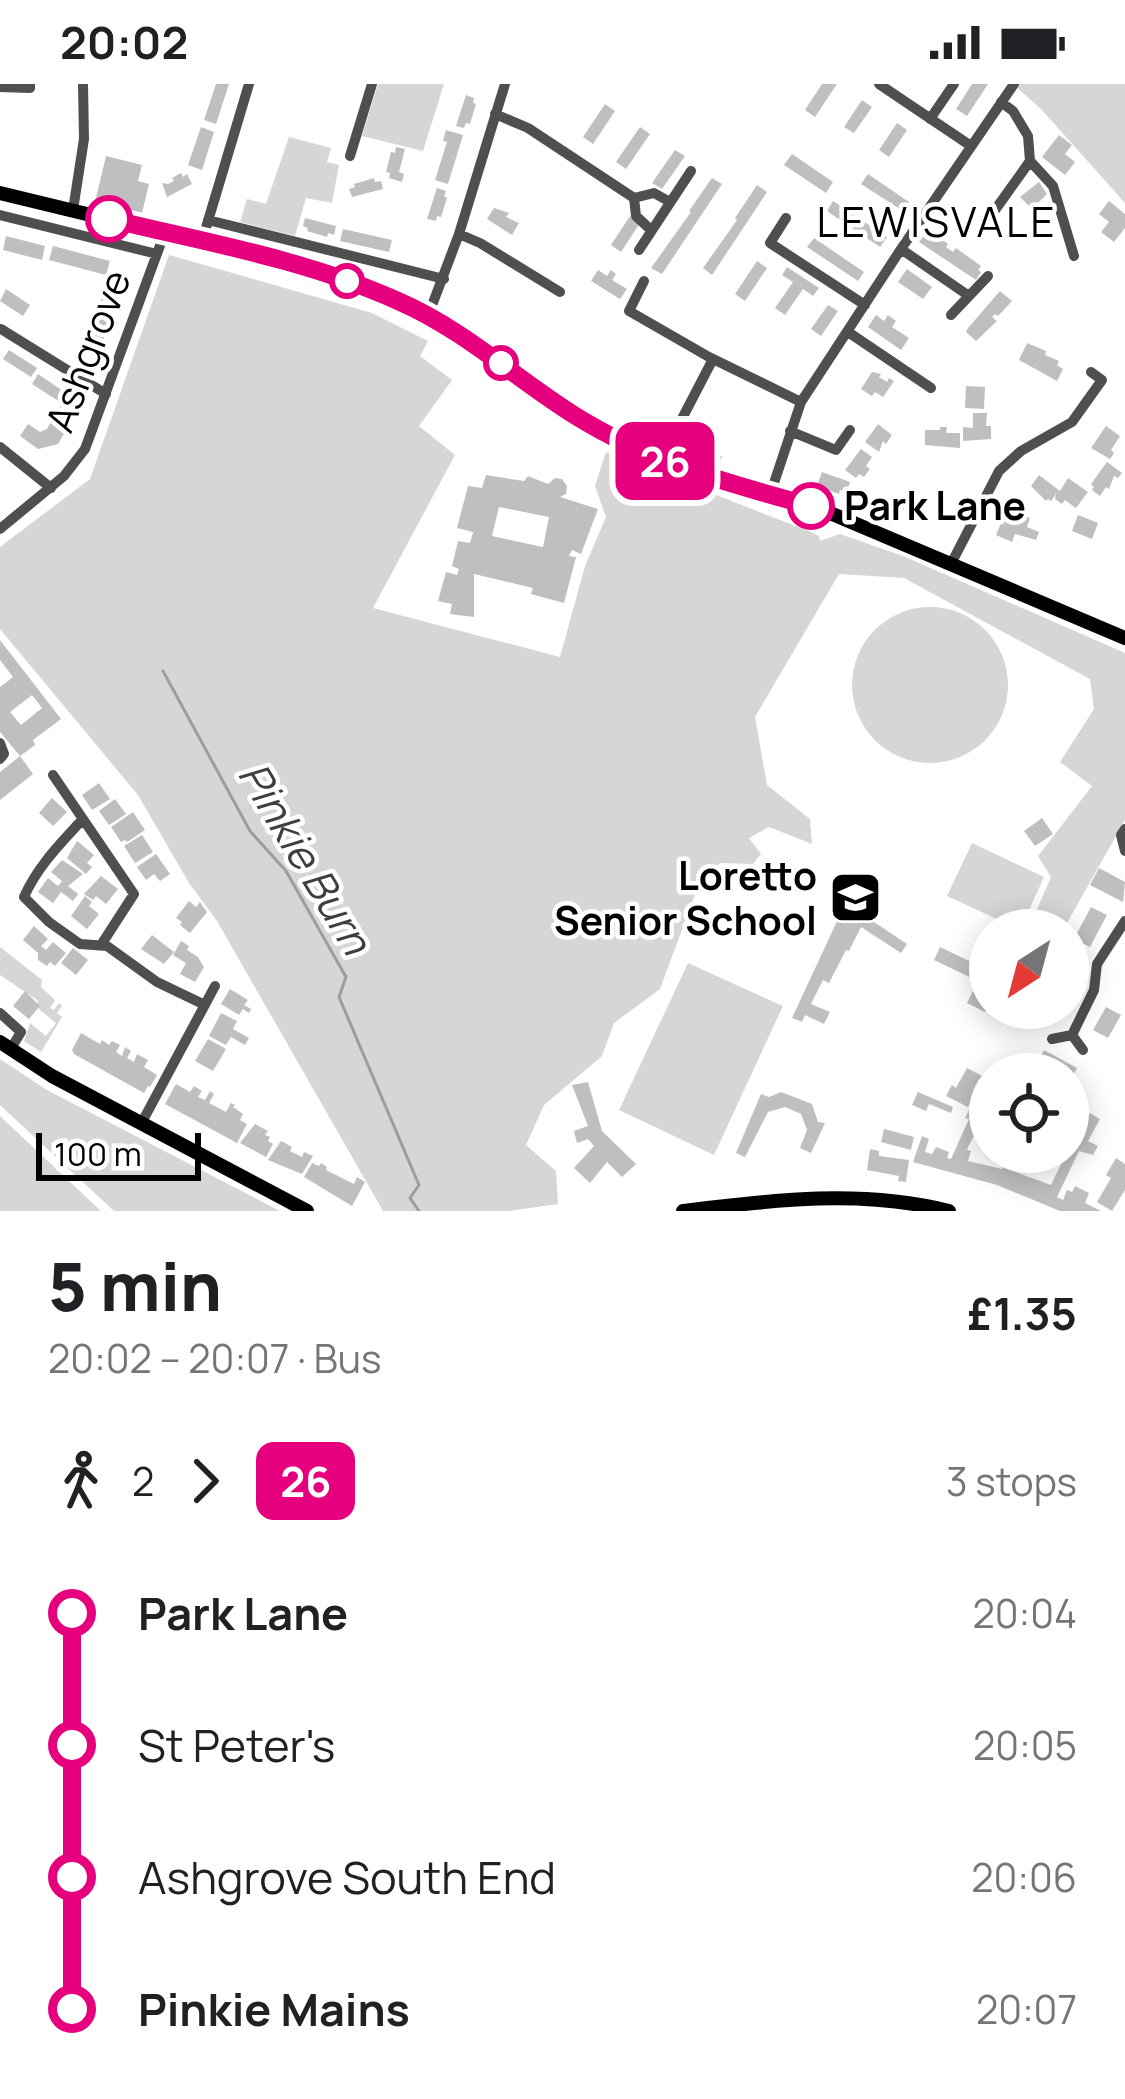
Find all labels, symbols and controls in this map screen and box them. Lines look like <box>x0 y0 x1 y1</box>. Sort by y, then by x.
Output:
text: 20:02 <box>60 11 188 73</box>
district label: LEWISVALE <box>817 192 1057 250</box>
unlabelled marker <box>87 197 131 241</box>
street label: Ashgrove <box>32 262 143 439</box>
unlabelled marker <box>331 265 363 297</box>
unlabelled marker <box>485 347 517 379</box>
line badge: 26 <box>611 422 719 500</box>
text: 26 <box>639 432 691 490</box>
place label: Park Lane <box>844 478 1026 532</box>
marker: Park Lane <box>789 484 833 528</box>
water label: Pinkie Burn <box>226 751 387 966</box>
place label: Loretto Senior School <box>554 848 817 947</box>
school or university icon: Loretto Senior School <box>828 870 884 926</box>
north arrow <box>969 909 1089 1029</box>
map controls <box>969 909 1089 1173</box>
button: locate <box>969 1053 1089 1173</box>
scale bar <box>36 1127 201 1180</box>
text: 100 m <box>54 1131 142 1176</box>
text: 5 min <box>48 1241 222 1331</box>
text: £1.35 <box>967 1282 1077 1344</box>
text: 20:02 – 20:07 · Bus <box>48 1331 381 1385</box>
icon: walk <box>48 1448 114 1514</box>
icon: forward <box>172 1448 238 1514</box>
text: 26 <box>280 1452 331 1510</box>
text: 2 <box>132 1454 154 1508</box>
text: 3 stops <box>946 1454 1077 1508</box>
text: Park Lane <box>138 1582 348 1644</box>
text: 20:04 <box>973 1586 1077 1640</box>
text: St Peter's <box>138 1714 335 1776</box>
text: 20:05 <box>973 1718 1077 1772</box>
text: Ashgrove South End <box>138 1846 556 1908</box>
text: 20:06 <box>971 1850 1077 1904</box>
text: Pinkie Mains <box>138 1978 410 2040</box>
text: 20:07 <box>976 1982 1077 2036</box>

